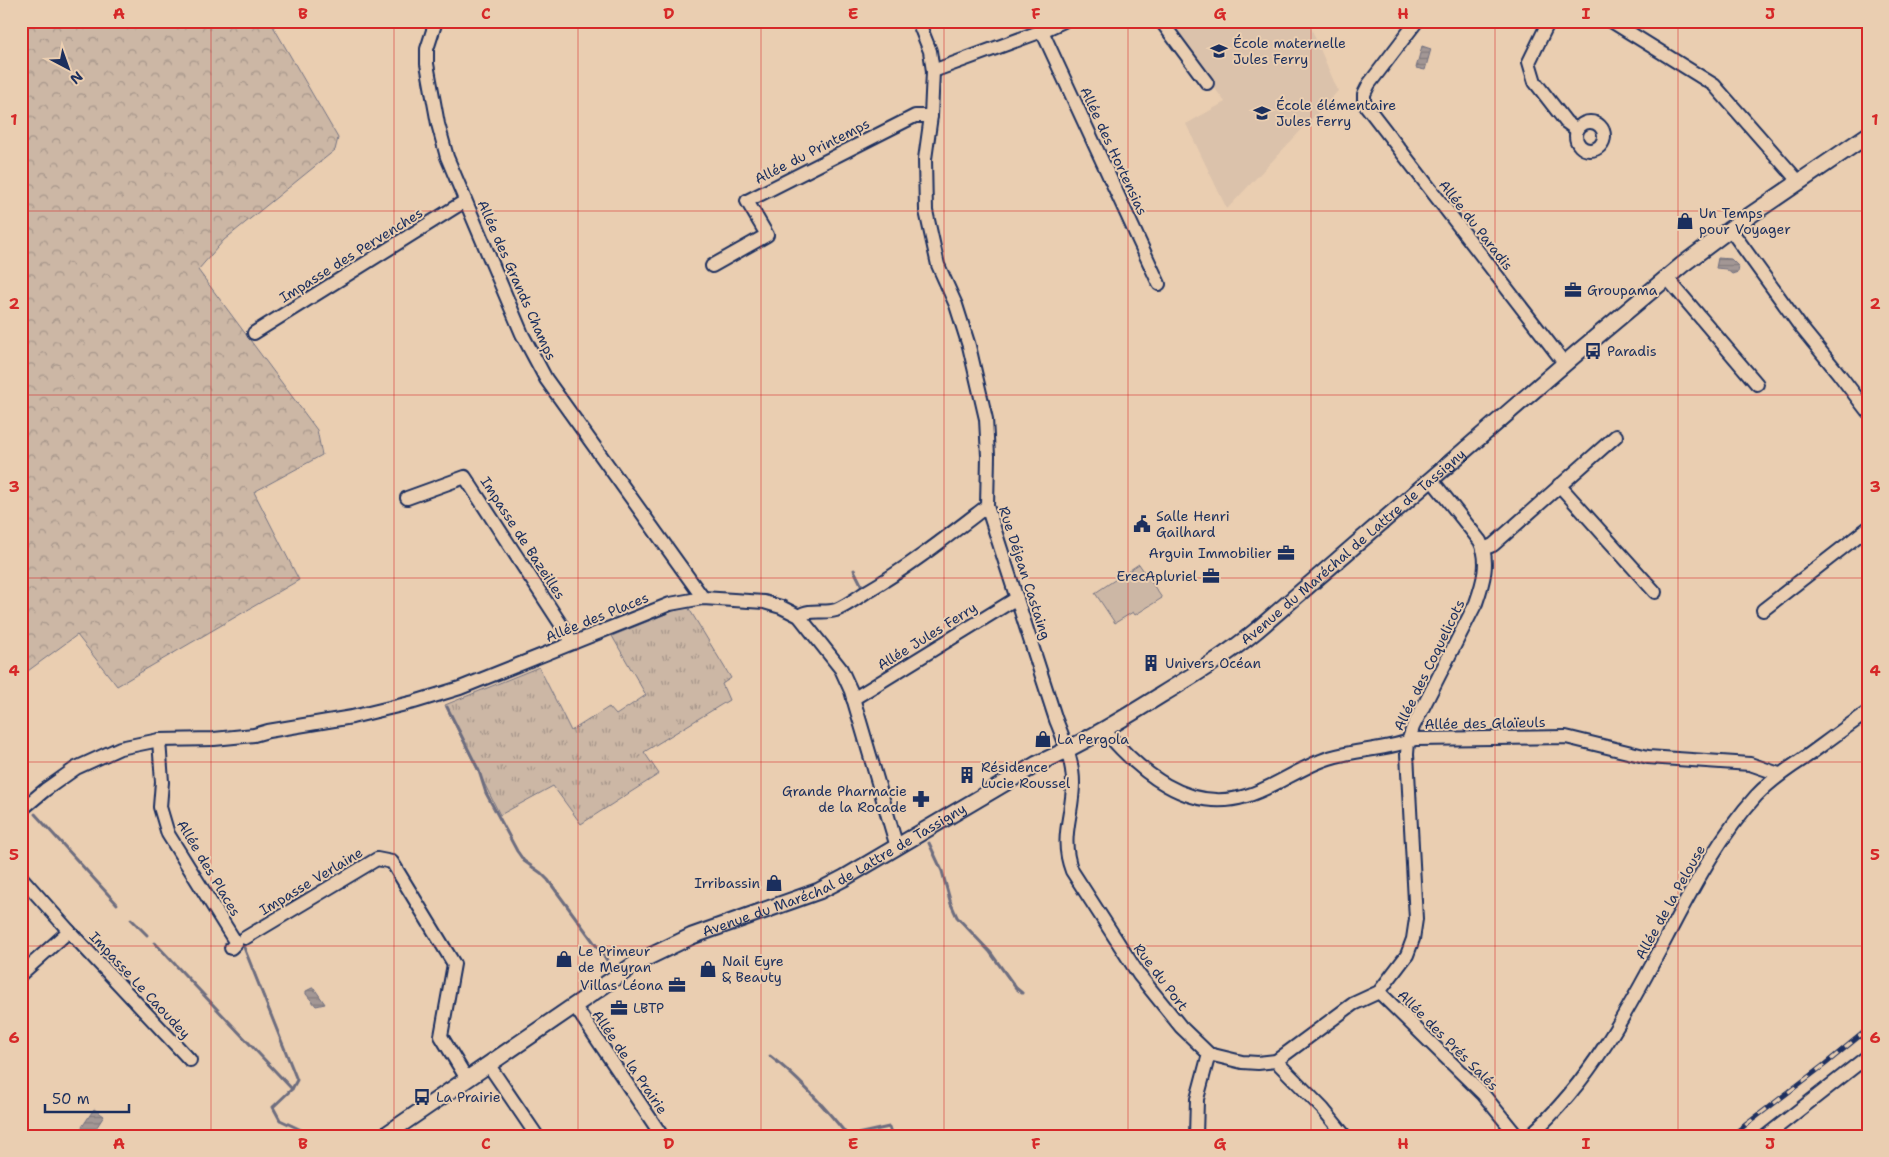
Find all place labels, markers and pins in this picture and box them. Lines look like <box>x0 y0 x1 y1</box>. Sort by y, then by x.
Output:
place label: École maternelle Jules Ferry <box>1233 34 1346 68</box>
school or university icon: École maternelle Jules Ferry <box>1209 41 1229 61</box>
place label: École élémentaire Jules Ferry <box>1276 96 1396 130</box>
school or university icon: École élémentaire Jules Ferry <box>1252 103 1272 123</box>
place label: Un Temps pour Voyager <box>1699 204 1791 238</box>
shop icon: Un Temps pour Voyager <box>1675 211 1695 231</box>
office icon: Groupama <box>1563 280 1583 300</box>
place label: Groupama <box>1587 281 1658 299</box>
bus stop icon: Paradis <box>1583 341 1603 361</box>
place label: Paradis <box>1607 342 1657 360</box>
place label: Salle Henri Gailhard <box>1156 507 1230 541</box>
public building icon: Salle Henri Gailhard <box>1132 514 1152 534</box>
office icon: Arguin Immobilier <box>1276 543 1296 563</box>
place label: Arguin Immobilier <box>1149 544 1272 562</box>
office icon: ErecApluriel <box>1201 566 1221 586</box>
place label: ErecApluriel <box>1117 567 1198 585</box>
building icon: Univers Océan <box>1141 653 1161 673</box>
place label: Univers Océan <box>1165 654 1262 672</box>
shop icon: La Pergola <box>1033 729 1053 749</box>
place label: La Pergola <box>1057 730 1129 748</box>
place label: Résidence Lucie Roussel <box>981 758 1071 792</box>
building icon: Résidence Lucie Roussel <box>957 765 977 785</box>
place label: Grande Pharmacie de la Rocade <box>782 782 907 816</box>
pharmacy icon: Grande Pharmacie de la Rocade <box>911 789 931 809</box>
shop icon: Irribassin <box>764 873 784 893</box>
place label: Irribassin <box>694 874 760 892</box>
place label: Le Primeur de Meyran <box>578 942 652 976</box>
shop icon: Le Primeur de Meyran <box>554 949 574 969</box>
place label: Nail Eyre & Beauty <box>722 952 784 986</box>
shop icon: Nail Eyre & Beauty <box>698 959 718 979</box>
office icon: Villas Léona <box>667 975 687 995</box>
place label: Villas Léona <box>580 976 663 994</box>
office icon: LBTP <box>609 998 629 1018</box>
place label: LBTP <box>633 999 664 1017</box>
bus stop icon: La Prairie <box>412 1087 432 1107</box>
place label: La Prairie <box>436 1088 501 1106</box>

